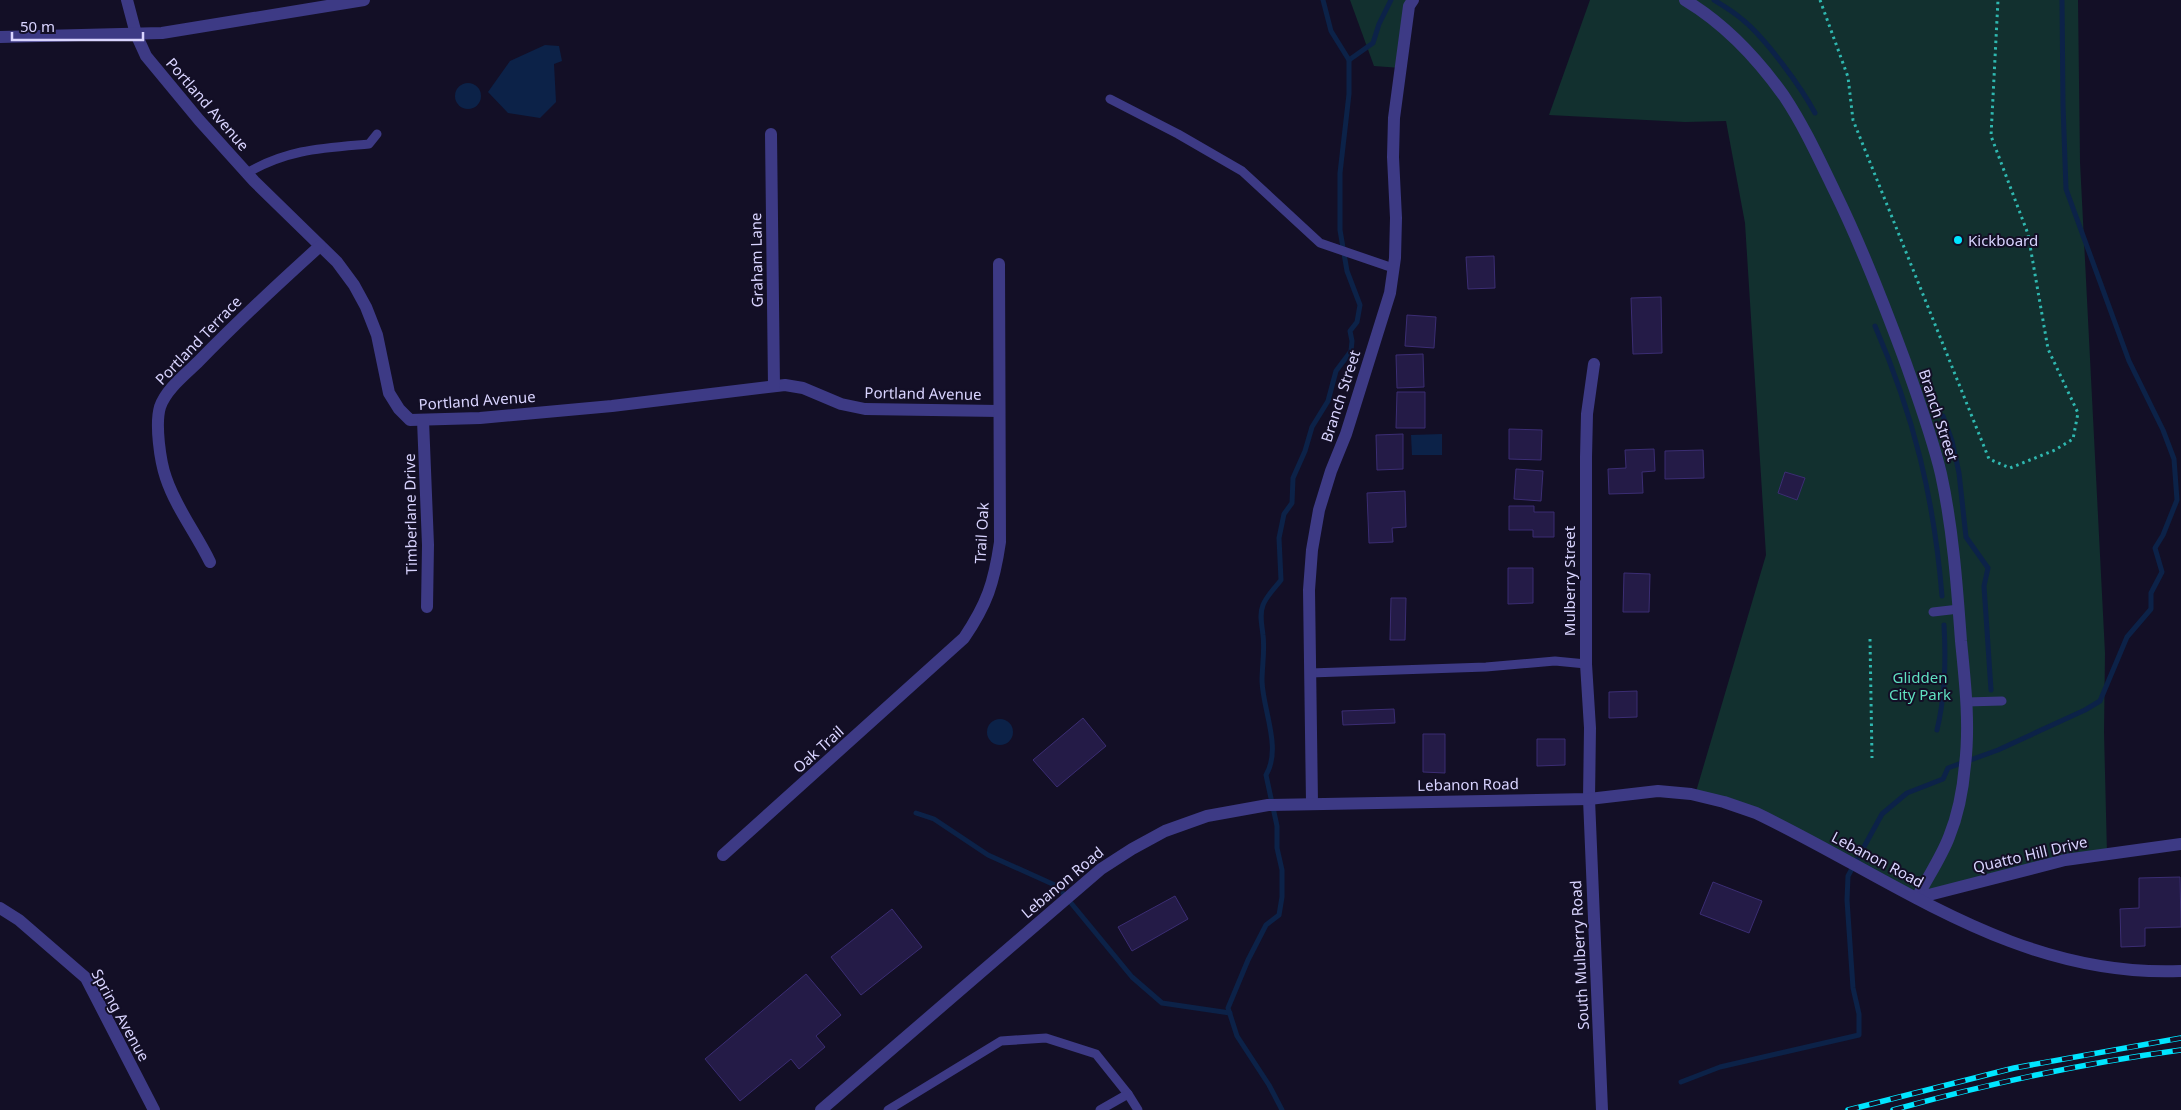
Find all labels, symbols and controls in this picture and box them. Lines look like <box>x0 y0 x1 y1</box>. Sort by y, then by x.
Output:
scale bar <box>12 10 144 42</box>
text: 50 m <box>20 16 55 36</box>
street label: Portland Avenue <box>162 53 254 155</box>
street label: Graham Lane <box>745 212 767 308</box>
place label: Kickboard <box>1968 230 2038 250</box>
marker: Kickboard <box>1952 234 1964 246</box>
street label: Portland Terrace <box>150 291 246 389</box>
street label: Branch Street <box>1316 347 1364 445</box>
street label: Branch Street <box>1915 366 1963 464</box>
street label: Portland Avenue <box>864 382 982 404</box>
street label: Portland Avenue <box>418 386 536 414</box>
street label: Timberlane Drive <box>399 453 421 575</box>
street label: Trail Oak <box>969 502 993 564</box>
street label: Mulberry Street <box>1559 525 1579 636</box>
park label: Glidden City Park <box>1889 667 1951 704</box>
street label: Oak Trail <box>788 721 848 777</box>
street label: Lebanon Road <box>1417 773 1519 795</box>
street label: Lebanon Road <box>1828 826 1928 892</box>
street label: Quatto Hill Drive <box>1971 831 2089 877</box>
street label: Lebanon Road <box>1017 842 1107 922</box>
street label: South Mulberry Road <box>1565 880 1593 1030</box>
street label: Spring Avenue <box>87 965 155 1065</box>

